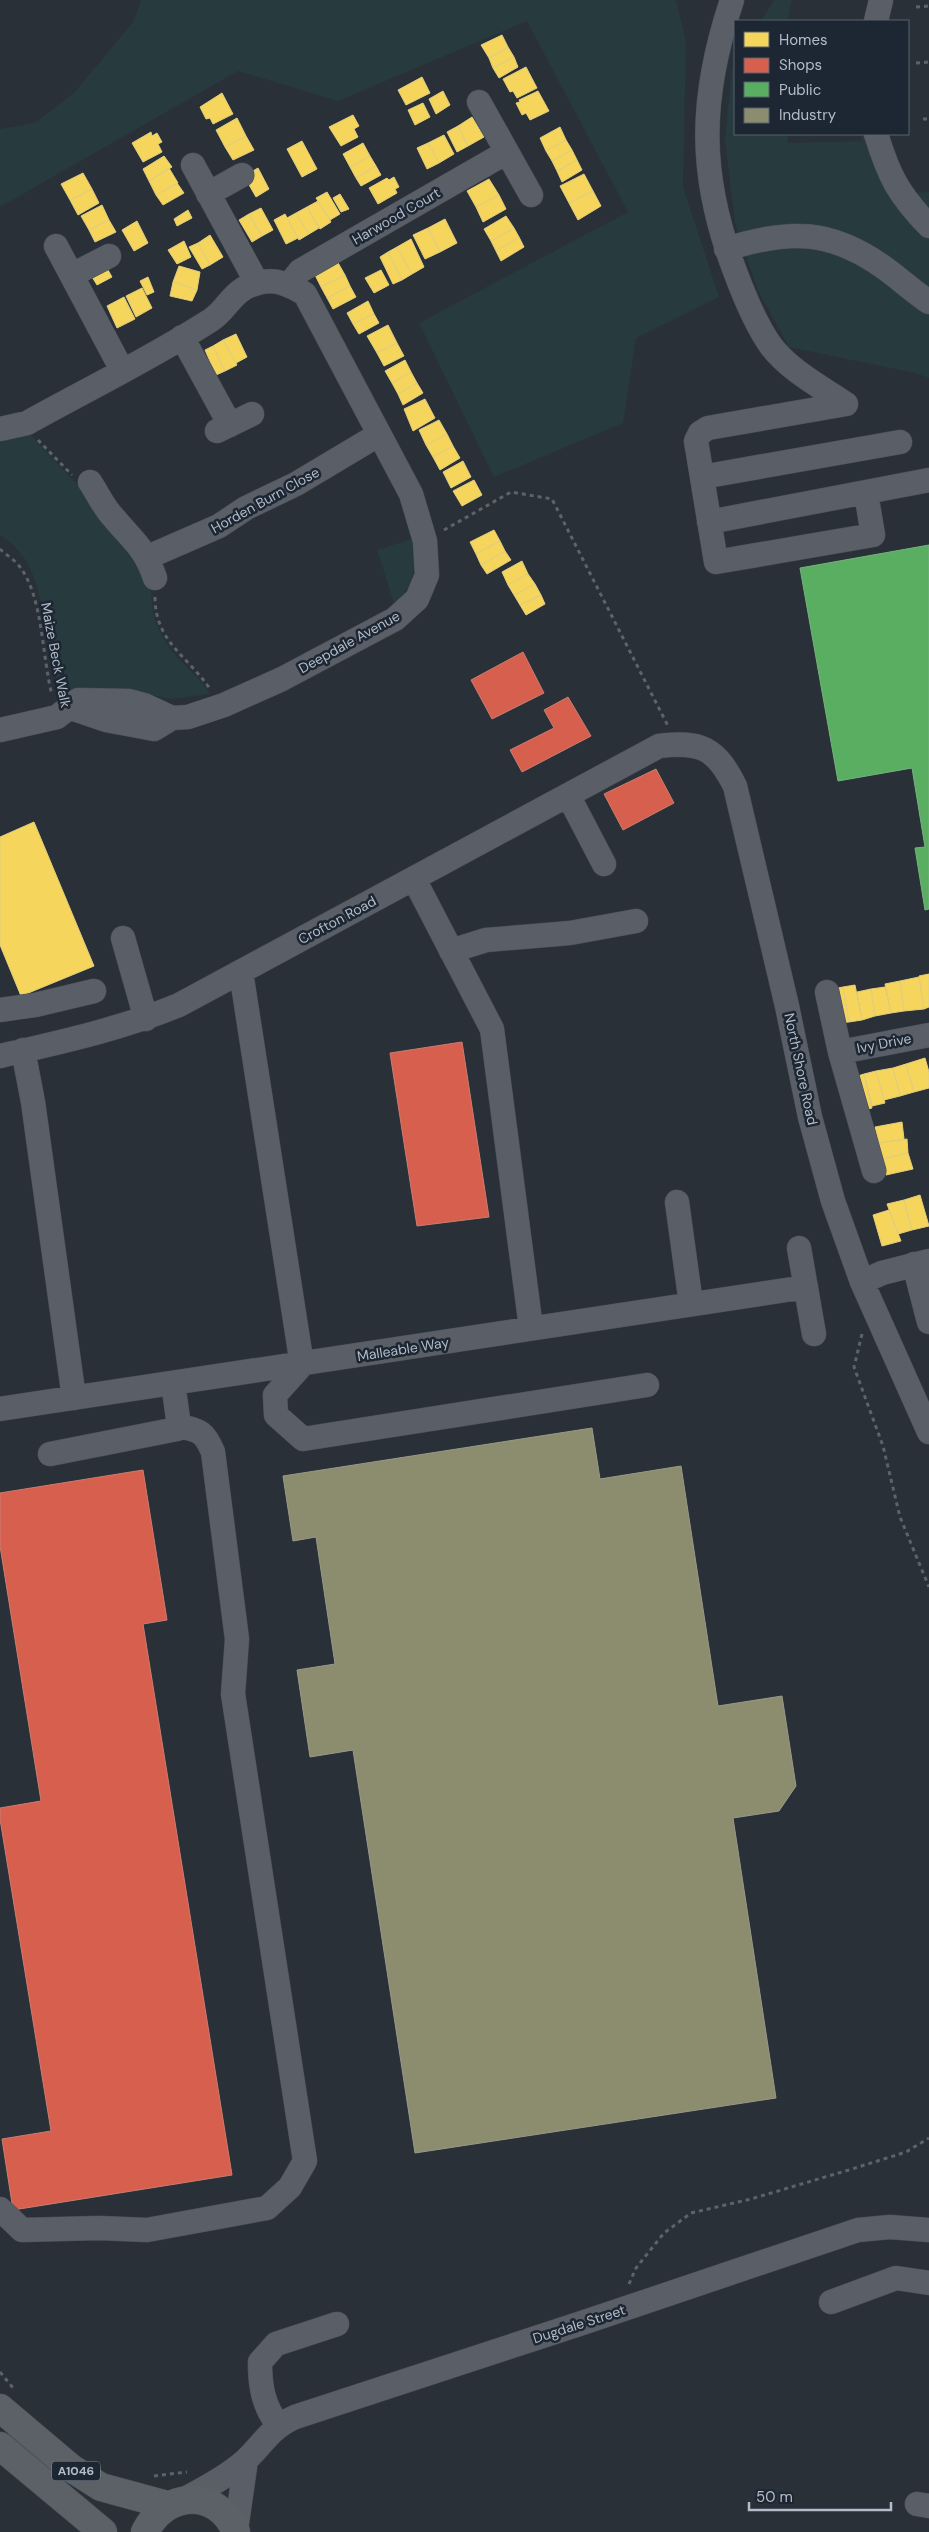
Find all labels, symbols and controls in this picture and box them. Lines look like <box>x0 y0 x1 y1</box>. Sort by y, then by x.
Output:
legend <box>734 20 909 135</box>
text: Homes <box>779 30 828 50</box>
text: Shops <box>779 55 822 75</box>
text: Public <box>779 80 821 100</box>
text: Industry <box>779 105 837 125</box>
street label: Harwood Court <box>349 183 443 249</box>
street label: Horden Burn Close <box>208 463 322 537</box>
street label: Maize Beck Walk <box>37 601 75 709</box>
street label: Deepdale Avenue <box>295 607 403 677</box>
street label: Crofton Road <box>295 892 379 948</box>
street label: North Shore Road <box>780 1011 822 1127</box>
street label: Ivy Drive <box>855 1029 913 1057</box>
street label: Malleable Way <box>356 1333 450 1365</box>
street label: Dugdale Street <box>531 2301 627 2347</box>
road number: A1046 <box>52 2462 100 2480</box>
scale bar <box>749 2480 892 2512</box>
text: 50 m <box>756 2487 793 2507</box>

